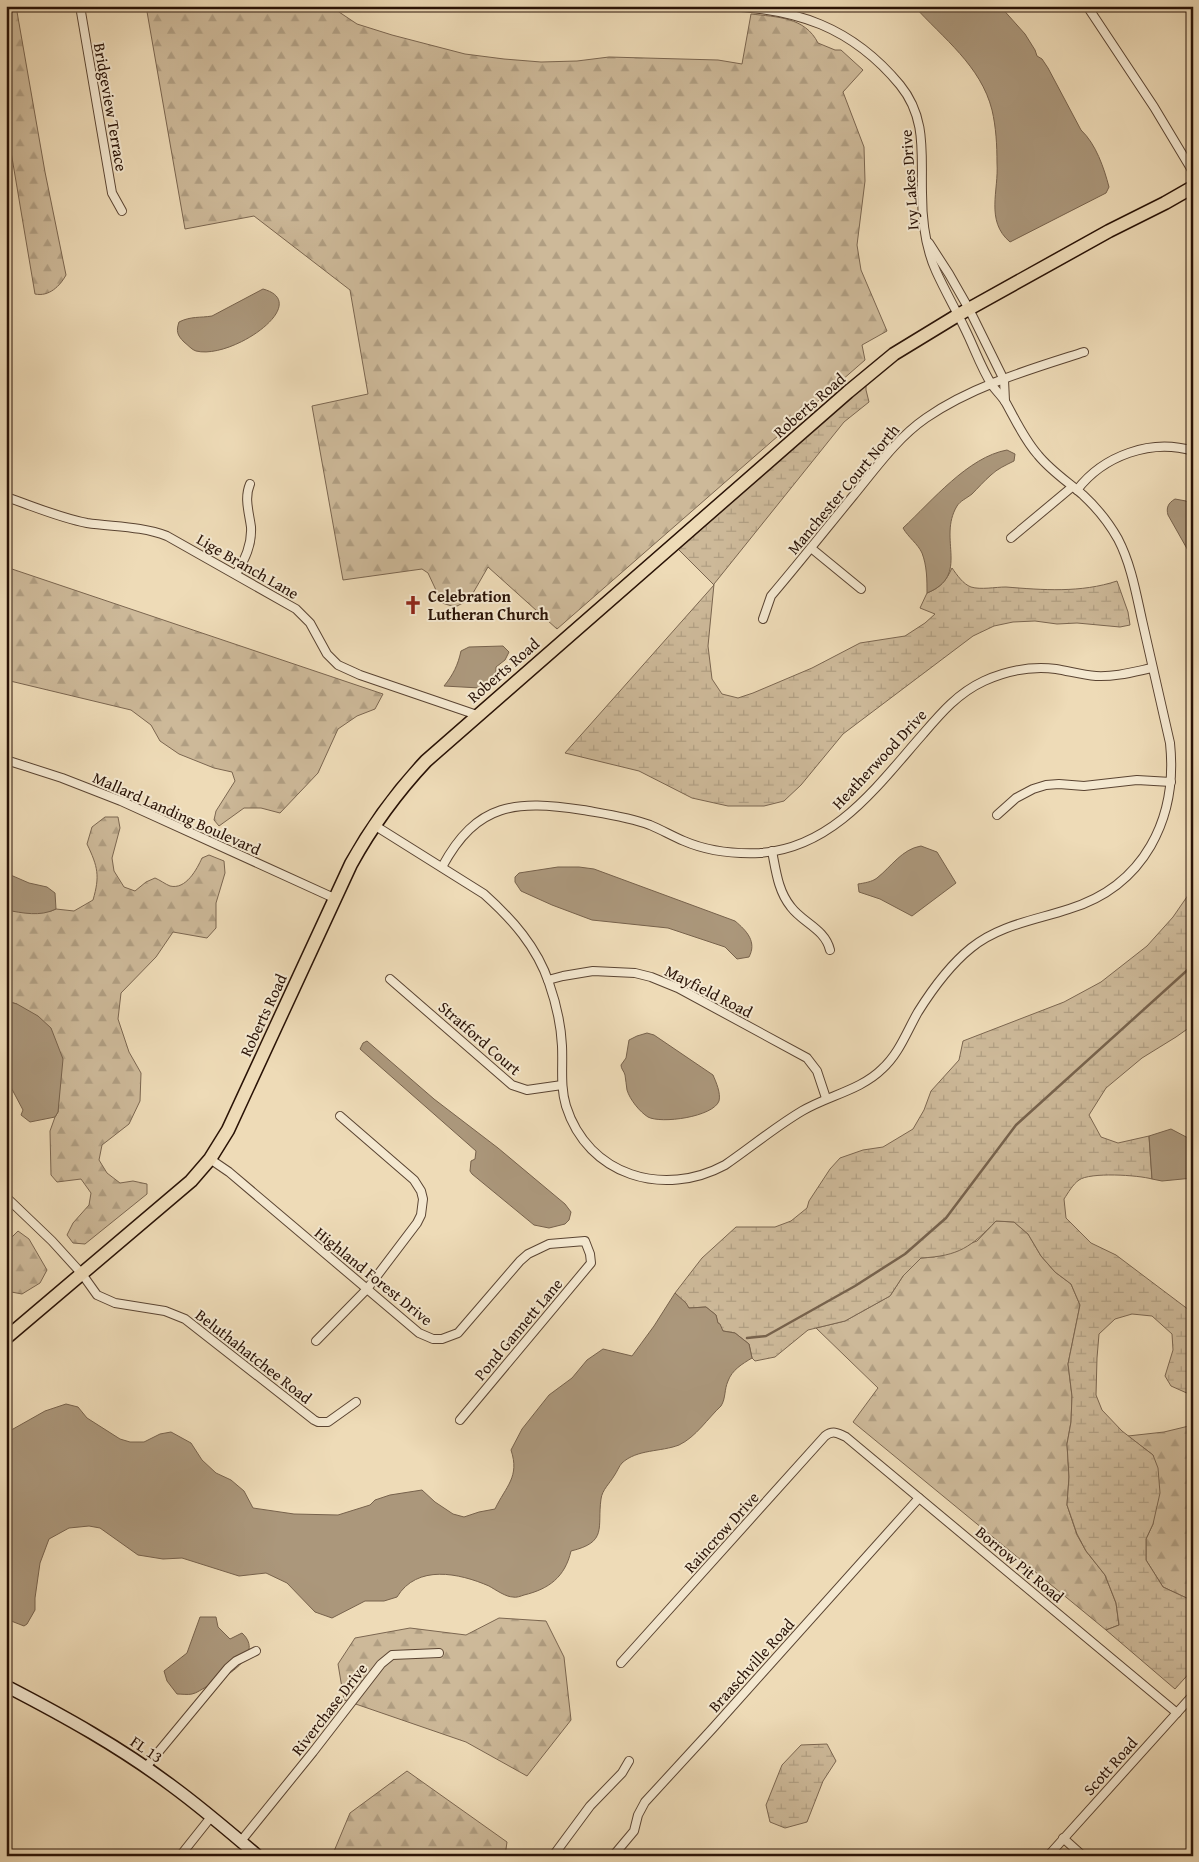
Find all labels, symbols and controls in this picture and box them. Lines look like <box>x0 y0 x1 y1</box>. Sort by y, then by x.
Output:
street label: Bridgeview Terrace <box>88 41 134 173</box>
street label: Ivy Lakes Drive <box>894 129 924 231</box>
street label: Roberts Road <box>768 367 851 443</box>
street label: Manchester Court North <box>781 419 905 559</box>
street label: Lige Branch Lane <box>192 527 304 605</box>
place label: Celebration Lutheran Church <box>428 584 549 626</box>
church icon: Celebration Lutheran Church <box>402 594 424 616</box>
street label: Roberts Road <box>462 632 545 708</box>
street label: Heatherwood Drive <box>826 703 932 815</box>
street label: Mallard Landing Boulevard <box>89 765 265 861</box>
street label: Mayfield Road <box>661 959 758 1024</box>
street label: Roberts Road <box>233 969 293 1060</box>
street label: Stratford Court <box>433 995 527 1081</box>
street label: Highland Forest Drive <box>310 1221 438 1331</box>
street label: Pond Gannett Lane <box>468 1273 568 1385</box>
street label: Beluthahatchee Road <box>191 1303 318 1409</box>
street label: Raincrow Drive <box>678 1486 764 1578</box>
street label: Borrow Pit Road <box>971 1520 1070 1608</box>
street label: Braaschville Road <box>702 1612 800 1717</box>
street label: Riverchase Drive <box>285 1658 373 1760</box>
street label: FL 13 <box>126 1729 168 1769</box>
street label: Scott Road <box>1077 1731 1143 1801</box>

